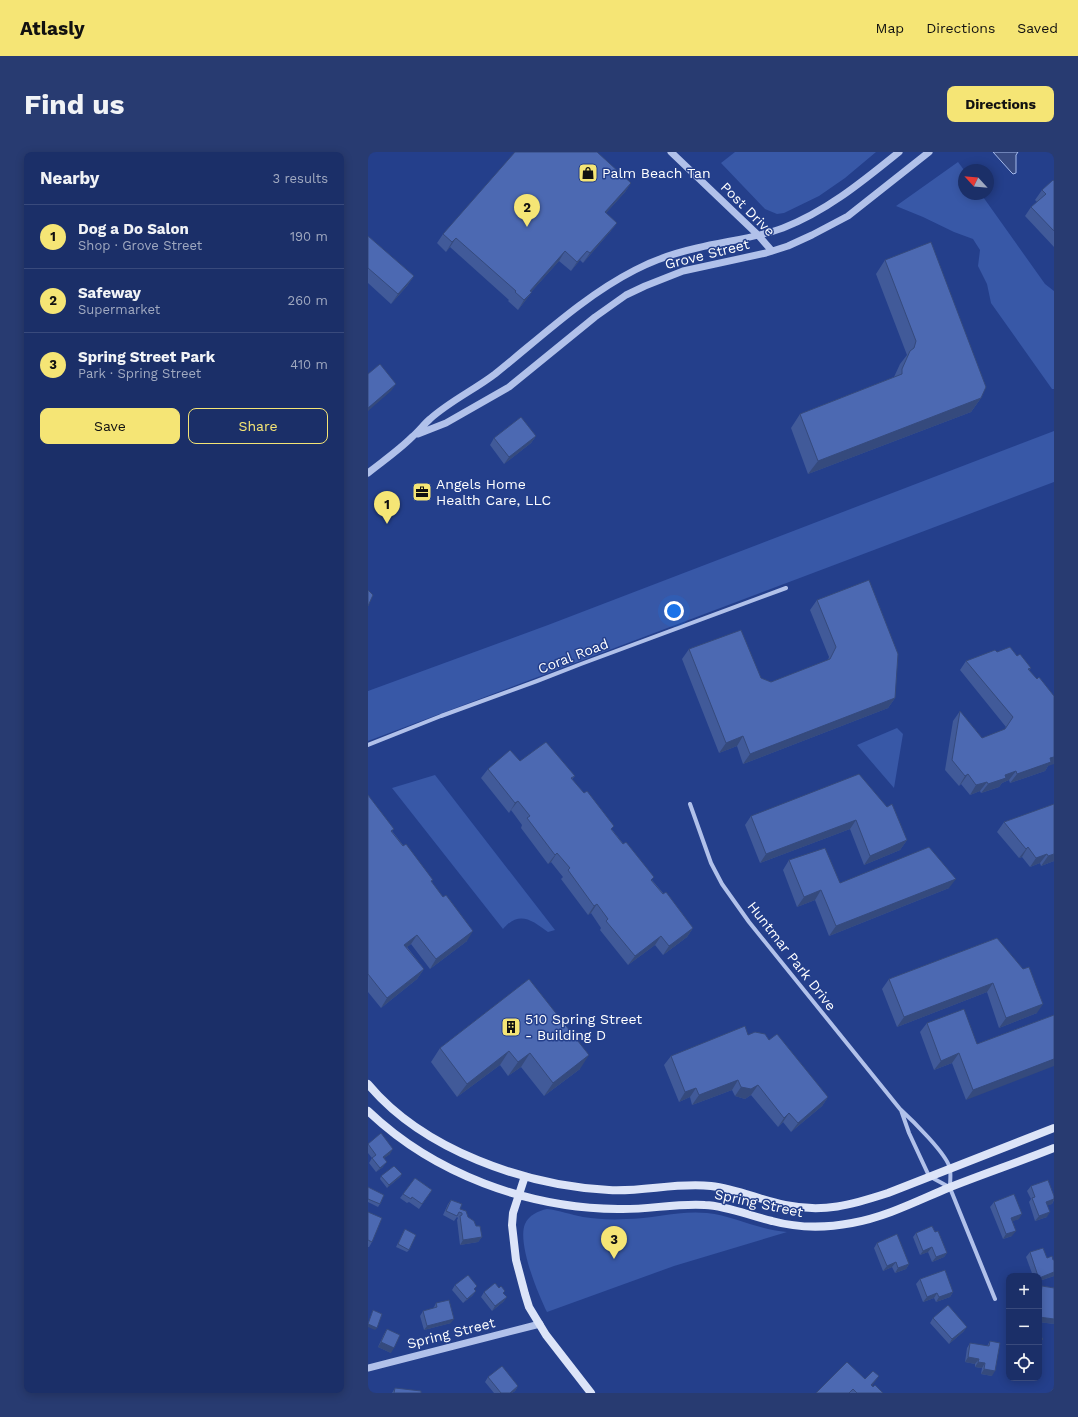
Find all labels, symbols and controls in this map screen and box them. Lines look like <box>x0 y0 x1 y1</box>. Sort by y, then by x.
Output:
text: Atlasly <box>20 17 85 40</box>
text: Map <box>876 20 904 36</box>
text: Directions <box>926 20 995 36</box>
text: Saved <box>1017 20 1058 36</box>
button: Directions <box>947 86 1054 122</box>
text: Find us <box>24 88 124 121</box>
shop icon: Palm Beach Tan <box>577 162 599 184</box>
north arrow <box>958 164 994 200</box>
place label: Palm Beach Tan <box>602 165 711 181</box>
text: Nearby <box>40 168 99 188</box>
text: 3 results <box>273 171 328 186</box>
street label: Post Drive <box>718 179 778 239</box>
pin: 2 <box>514 194 540 227</box>
text: Dog a Do Salon <box>78 220 189 238</box>
text: 1 <box>50 229 56 244</box>
text: 190 m <box>290 229 328 244</box>
street label: Grove Street <box>663 236 751 272</box>
text: Shop · Grove Street <box>78 238 202 253</box>
text: Safeway <box>78 284 141 302</box>
text: 2 <box>49 293 57 308</box>
text: 260 m <box>288 293 328 308</box>
text: Supermarket <box>78 302 160 317</box>
text: Spring Street Park <box>78 348 215 366</box>
text: 3 <box>49 357 57 372</box>
text: 410 m <box>290 357 328 372</box>
text: Park · Spring Street <box>78 366 201 381</box>
button: Save <box>40 408 180 444</box>
button: Share <box>188 408 328 444</box>
place label: Angels Home Health Care, LLC <box>436 476 551 508</box>
office icon: Angels Home Health Care, LLC <box>411 481 433 503</box>
pin: 1 <box>374 491 400 524</box>
your location <box>664 601 684 621</box>
street label: Coral Road <box>536 635 610 677</box>
street label: Huntmar Park Drive <box>744 898 840 1014</box>
place label: 510 Spring Street - Building D <box>525 1011 642 1043</box>
building icon: 510 Spring Street - Building D <box>500 1016 522 1038</box>
street label: Spring Street <box>713 1186 805 1220</box>
pin: 3 <box>601 1226 627 1259</box>
map controls <box>1006 1273 1042 1381</box>
button: + <box>1006 1273 1042 1309</box>
button: − <box>1006 1309 1042 1345</box>
street label: Spring Street <box>405 1314 497 1352</box>
button: locate <box>1006 1345 1042 1381</box>

